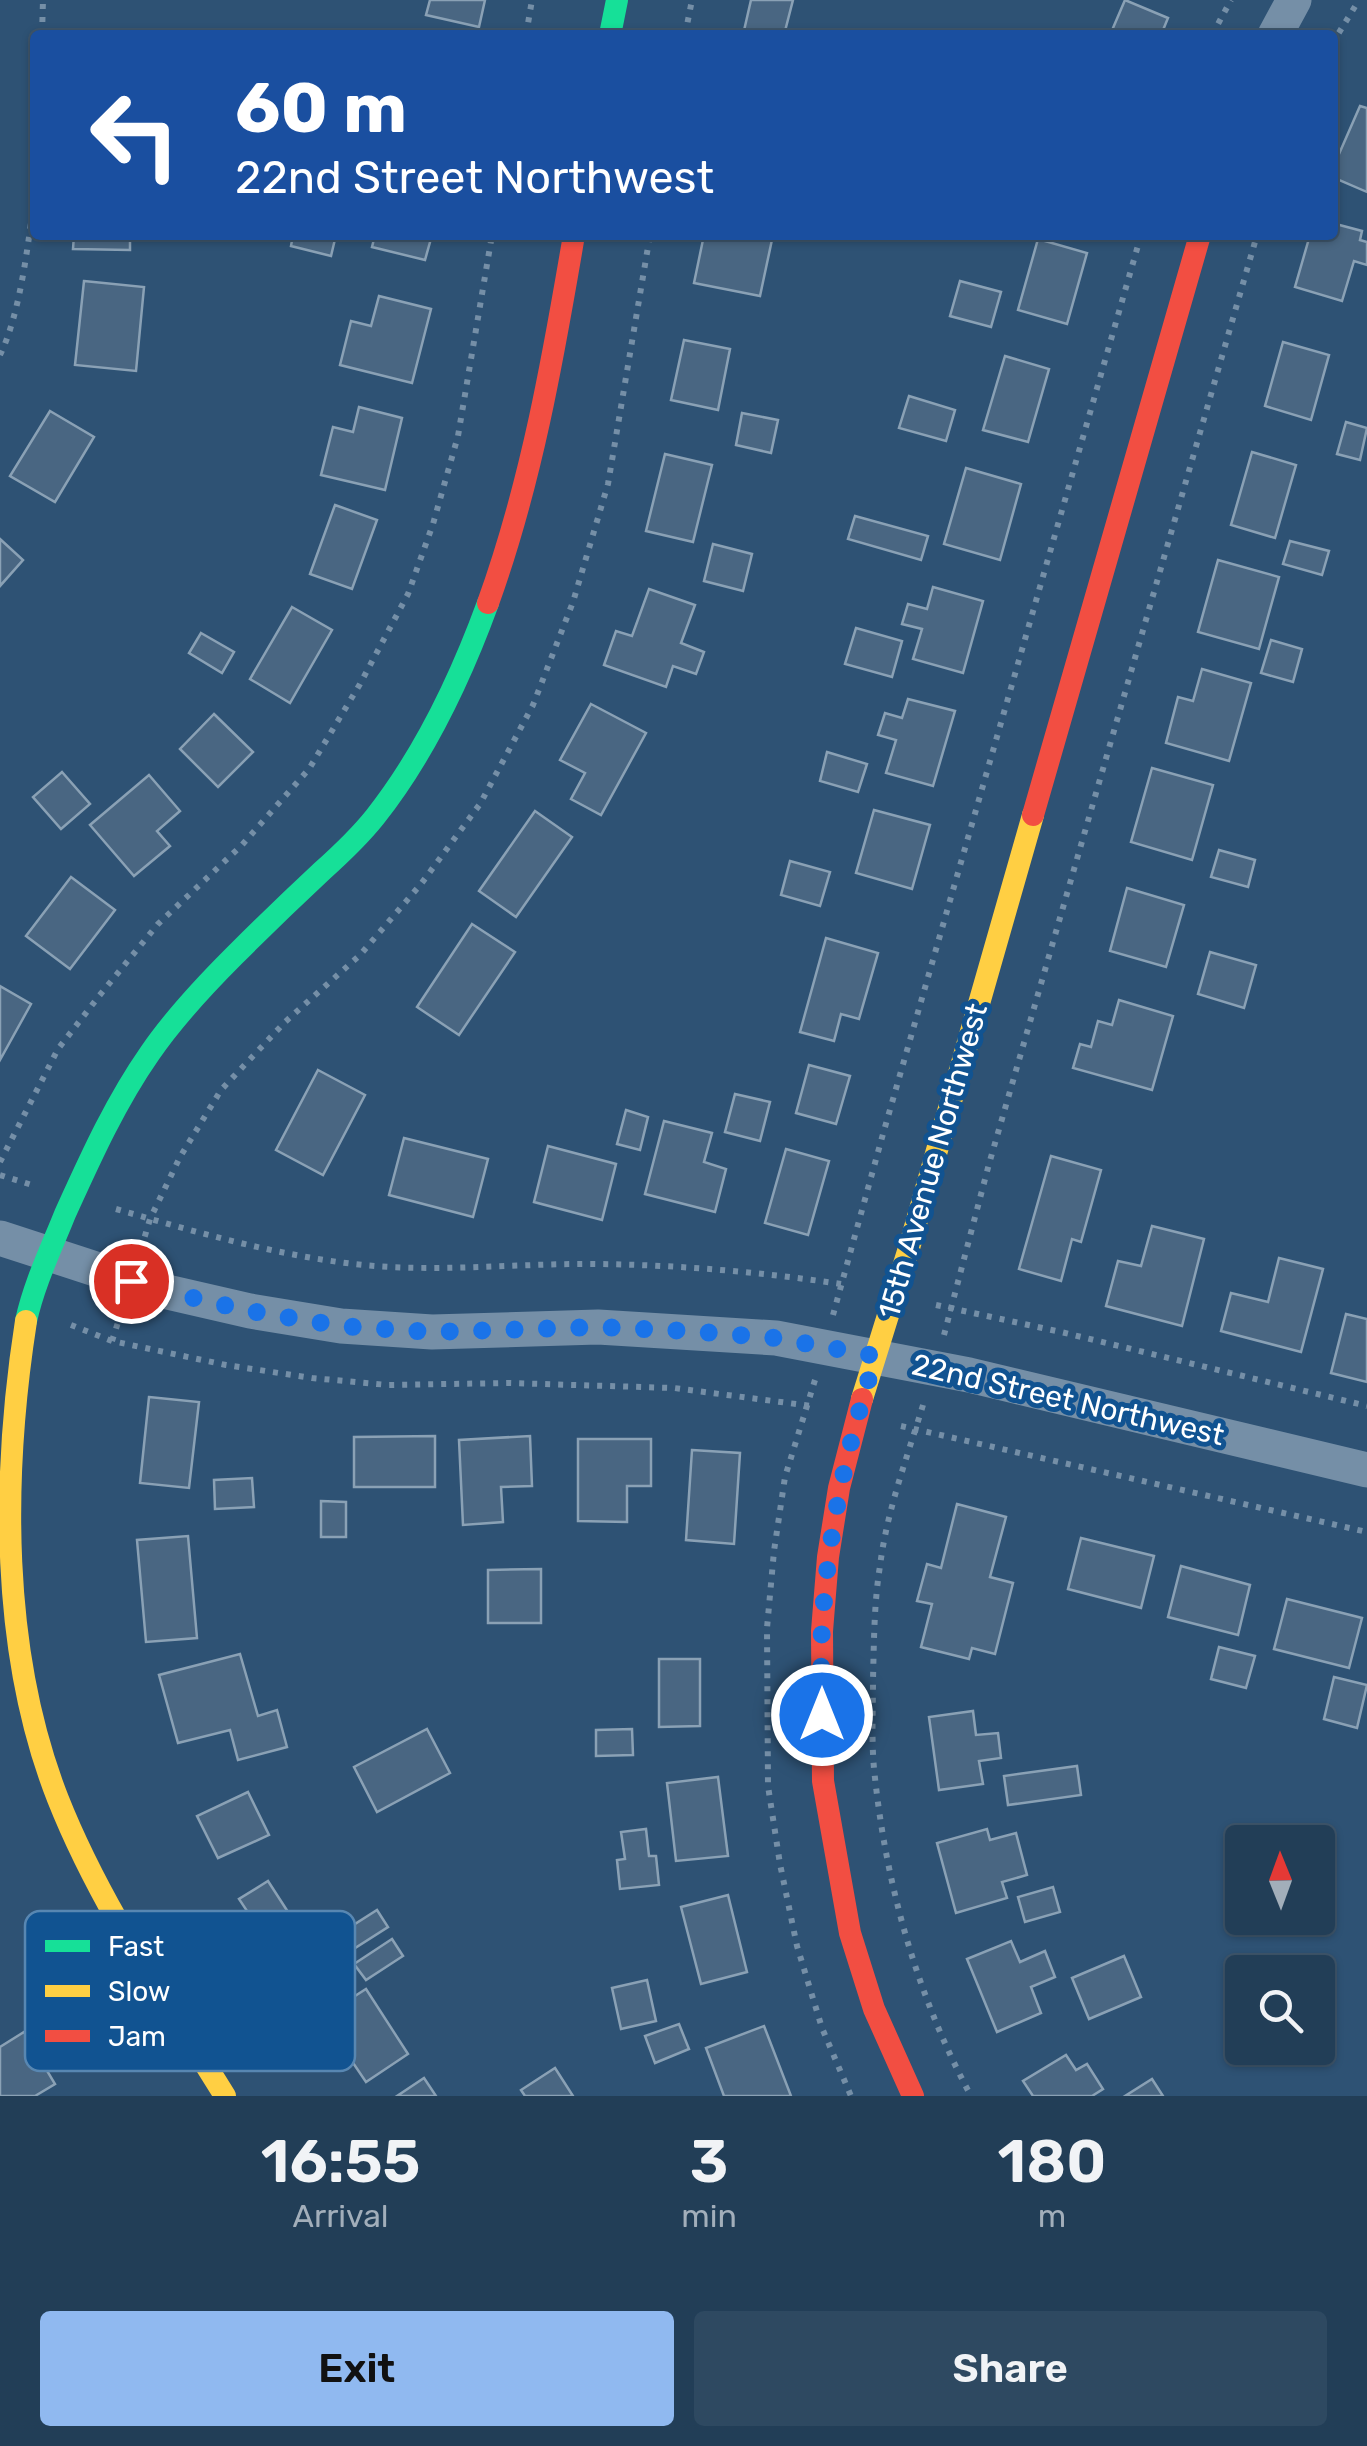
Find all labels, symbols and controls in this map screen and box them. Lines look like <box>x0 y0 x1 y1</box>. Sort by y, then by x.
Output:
text: 60 m <box>235 67 407 150</box>
icon: left <box>70 70 200 200</box>
text: 22nd Street Northwest <box>235 151 714 204</box>
street label: 15th Avenue Northwest <box>871 999 995 1323</box>
pin <box>89 1239 174 1324</box>
icon: arrive <box>104 1254 159 1309</box>
street label: 22nd Street Northwest <box>908 1347 1228 1454</box>
position arrow <box>770 1663 874 1767</box>
north arrow <box>1225 1825 1335 1935</box>
map controls <box>1225 1825 1335 2065</box>
legend <box>25 1911 355 2071</box>
text: Fast <box>108 1930 164 1963</box>
button: search <box>1225 1955 1335 2065</box>
text: Slow <box>108 1975 170 2008</box>
text: Jam <box>108 2020 166 2053</box>
text: 16:55 <box>261 2126 421 2197</box>
text: 3 <box>690 2126 728 2197</box>
text: 180 <box>998 2126 1106 2197</box>
text: Arrival <box>293 2197 389 2235</box>
text: min <box>681 2197 737 2235</box>
text: m <box>1038 2197 1066 2235</box>
button: Exit <box>40 2311 674 2426</box>
button: Share <box>694 2311 1327 2426</box>

